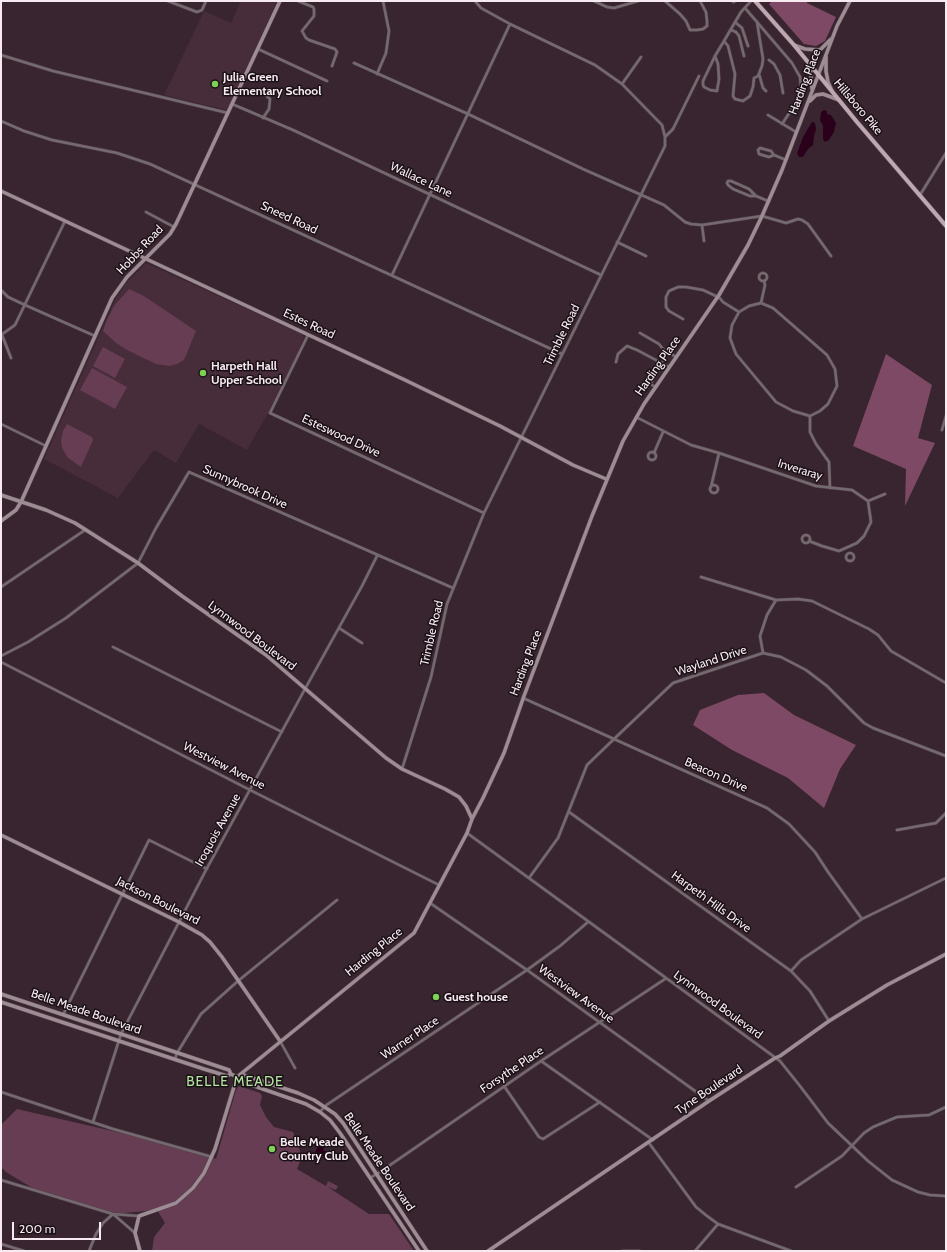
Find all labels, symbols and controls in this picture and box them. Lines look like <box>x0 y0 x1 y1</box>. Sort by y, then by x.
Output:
street label: Harding Place <box>786 47 824 117</box>
place label: Julia Green Elementary School <box>223 70 321 98</box>
street label: Hillsboro Pike <box>831 76 885 138</box>
marker: Julia Green Elementary School <box>210 79 220 89</box>
street label: Wallace Lane <box>388 159 454 201</box>
street label: Sneed Road <box>258 199 320 237</box>
street label: Hobbs Road <box>114 222 166 278</box>
street label: Trimble Road <box>541 302 583 368</box>
street label: Estes Road <box>281 306 337 342</box>
street label: Harding Place <box>632 334 684 398</box>
place label: Harpeth Hall Upper School <box>211 359 282 387</box>
marker: Harpeth Hall Upper School <box>198 368 208 378</box>
street label: Esteswood Drive <box>300 412 382 460</box>
street label: Inveraray <box>776 456 824 484</box>
street label: Sunnybrook Drive <box>200 462 290 512</box>
street label: Lynnwood Boulevard <box>205 598 299 674</box>
street label: Trimble Road <box>418 599 446 667</box>
street label: Harding Place <box>507 628 545 698</box>
street label: Wayland Drive <box>674 643 748 679</box>
street label: Westview Avenue <box>181 739 267 793</box>
street label: Beacon Drive <box>682 755 750 795</box>
street label: Iroquois Avenue <box>192 791 244 869</box>
street label: Harpeth Hills Drive <box>668 868 754 936</box>
street label: Jackson Boulevard <box>114 874 202 928</box>
street label: Harding Place <box>343 925 405 979</box>
street label: Westview Avenue <box>535 962 617 1026</box>
street label: Lynnwood Boulevard <box>671 968 765 1042</box>
street label: Belle Meade Boulevard <box>29 986 143 1038</box>
place label: Guest house <box>444 990 508 1004</box>
marker: Guest house <box>431 992 441 1002</box>
street label: Warner Place <box>378 1013 442 1063</box>
street label: Forsythe Place <box>478 1043 546 1097</box>
street label: Tyne Boulevard <box>673 1062 745 1118</box>
district label: BELLE MEADE <box>186 1074 284 1090</box>
street label: Belle Meade Boulevard <box>341 1110 417 1214</box>
place label: Belle Meade Country Club <box>280 1135 348 1163</box>
marker: Belle Meade Country Club <box>267 1144 277 1154</box>
scale bar <box>14 1214 103 1240</box>
text: 200 m <box>19 1221 55 1236</box>

